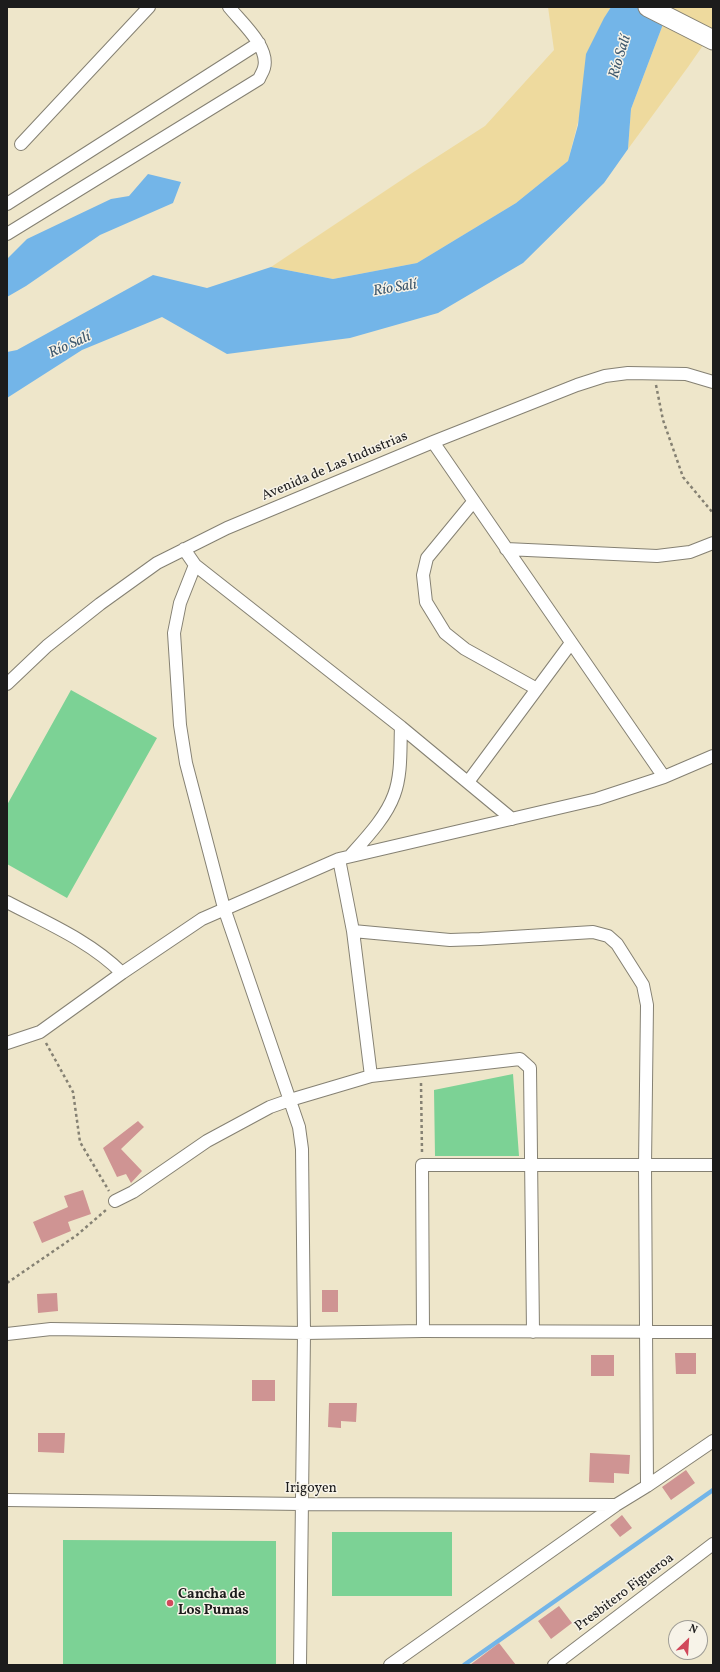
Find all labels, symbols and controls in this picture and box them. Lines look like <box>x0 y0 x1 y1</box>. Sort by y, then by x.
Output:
water label: Río Salí <box>606 33 636 81</box>
water label: Río Salí <box>372 277 418 301</box>
water label: Río Salí <box>46 329 94 363</box>
street label: Avenida de Las Industrias <box>259 429 411 505</box>
street label: Irigoyen <box>285 1481 337 1497</box>
street label: Presbitero Figueroa <box>572 1550 678 1636</box>
place label: Cancha de Los Pumas <box>178 1587 249 1620</box>
marker: Cancha de Los Pumas <box>165 1598 175 1608</box>
north arrow <box>668 1620 708 1660</box>
text: N <box>686 1621 700 1638</box>

